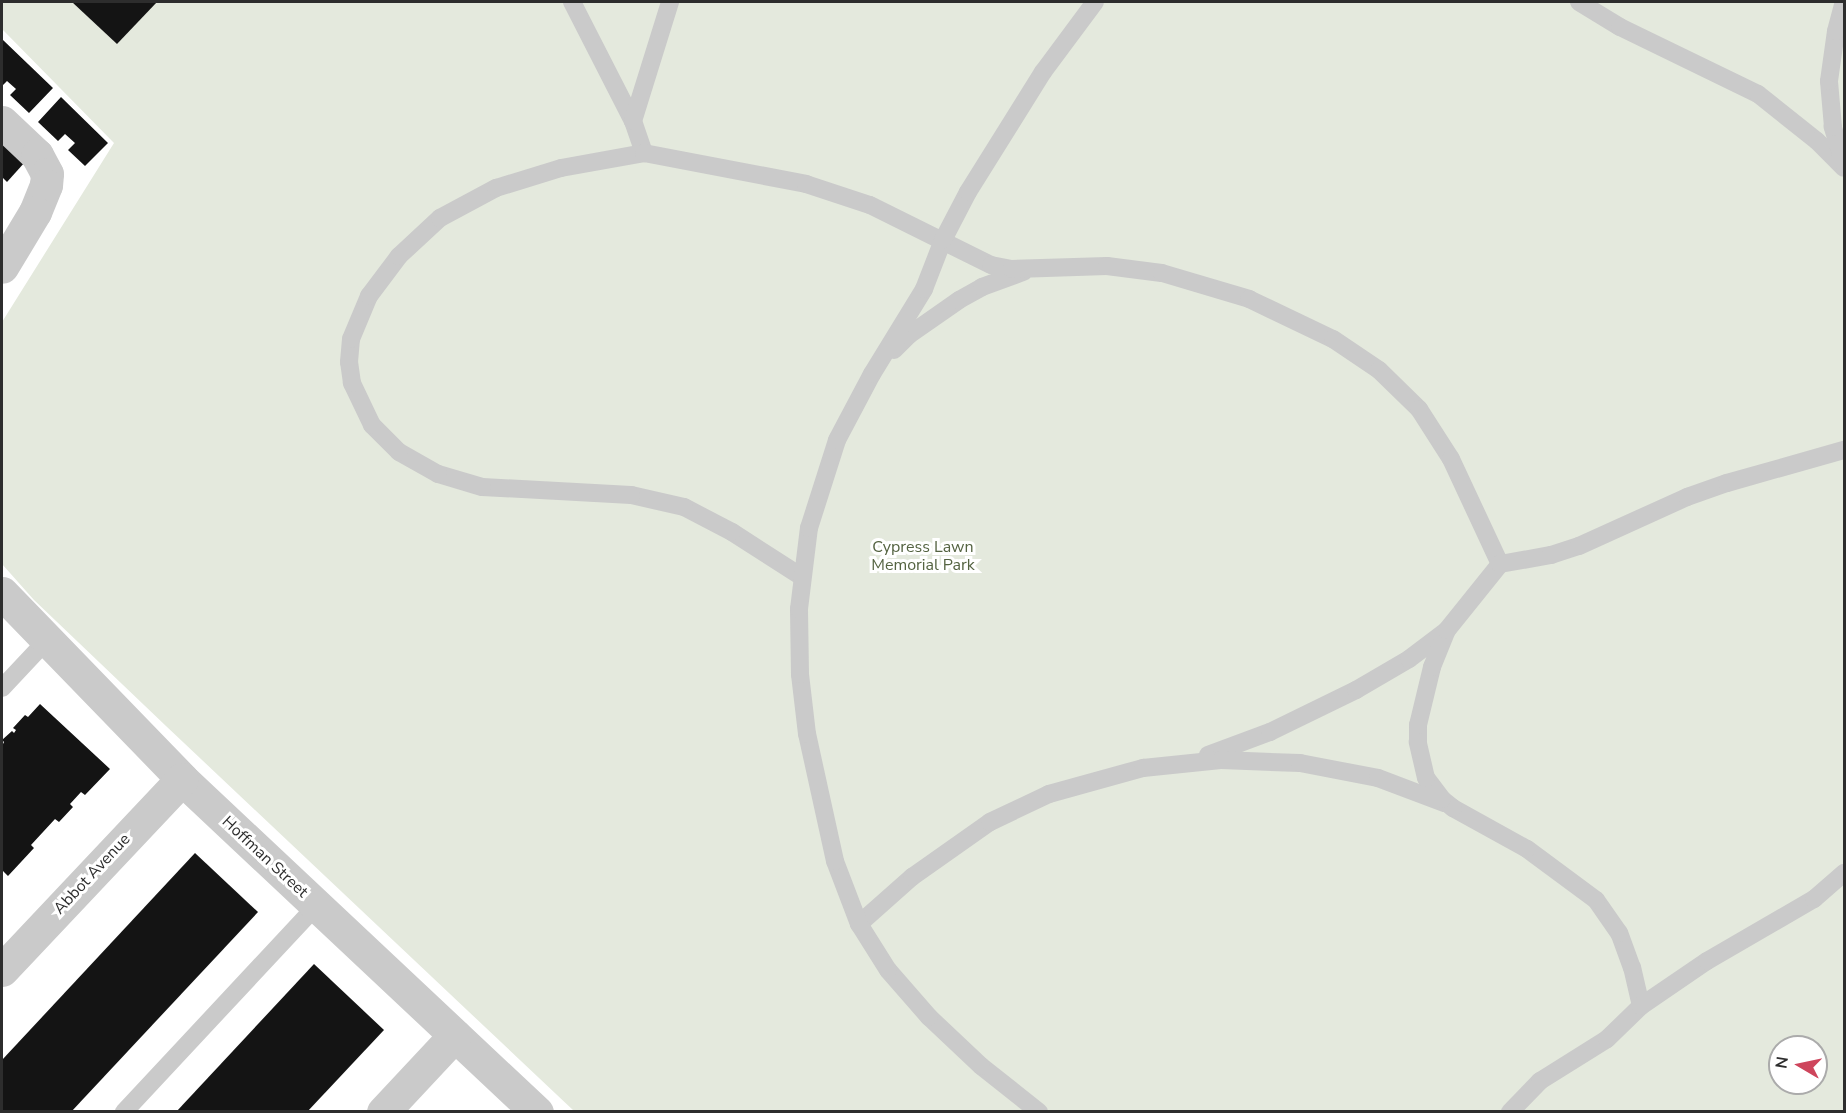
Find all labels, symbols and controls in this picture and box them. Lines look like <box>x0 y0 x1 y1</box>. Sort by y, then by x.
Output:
park label: Cypress Lawn Memorial Park <box>871 537 975 575</box>
street label: Hoffman Street <box>218 812 312 902</box>
street label: Abbot Avenue <box>50 830 134 918</box>
north arrow <box>1768 1035 1828 1095</box>
text: N <box>1770 1055 1794 1070</box>

